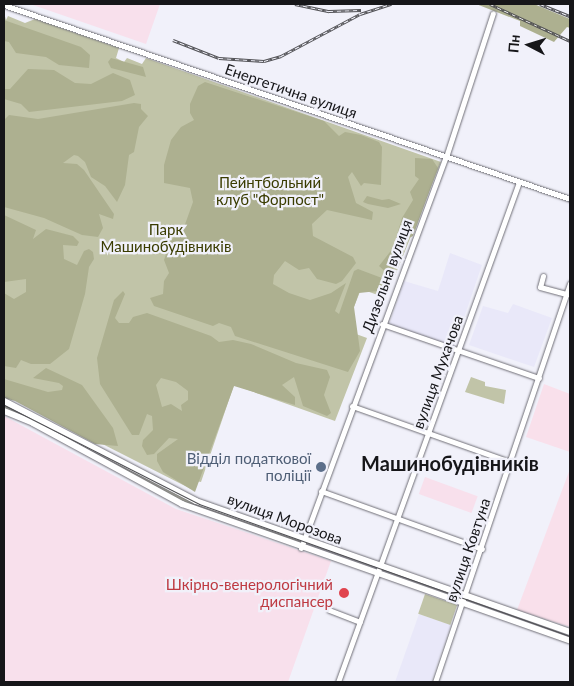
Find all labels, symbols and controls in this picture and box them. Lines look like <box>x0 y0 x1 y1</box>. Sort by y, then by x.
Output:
north arrow <box>504 20 554 70</box>
text: Пн <box>504 34 523 54</box>
street label: Енергетична вулиця <box>222 60 360 122</box>
park label: Пейнтбольний клуб "Форпост" <box>216 173 324 208</box>
street label: Дизельна вулиця <box>358 217 416 335</box>
park label: Парк Машинобудівників <box>101 220 231 255</box>
street label: вулиця Мухачова <box>409 313 467 431</box>
place label: Відділ податкової поліції <box>187 449 311 484</box>
district label: Машинобудівників <box>361 451 539 475</box>
marker: Відділ податкової поліції <box>315 461 327 473</box>
street label: вулиця Морозова <box>225 490 345 548</box>
street label: вулиця Ковтуна <box>442 496 494 604</box>
place label: Шкірно-венерологічний диспансер <box>166 575 333 610</box>
marker: Шкірно-венерологічний диспансер <box>337 586 351 600</box>

